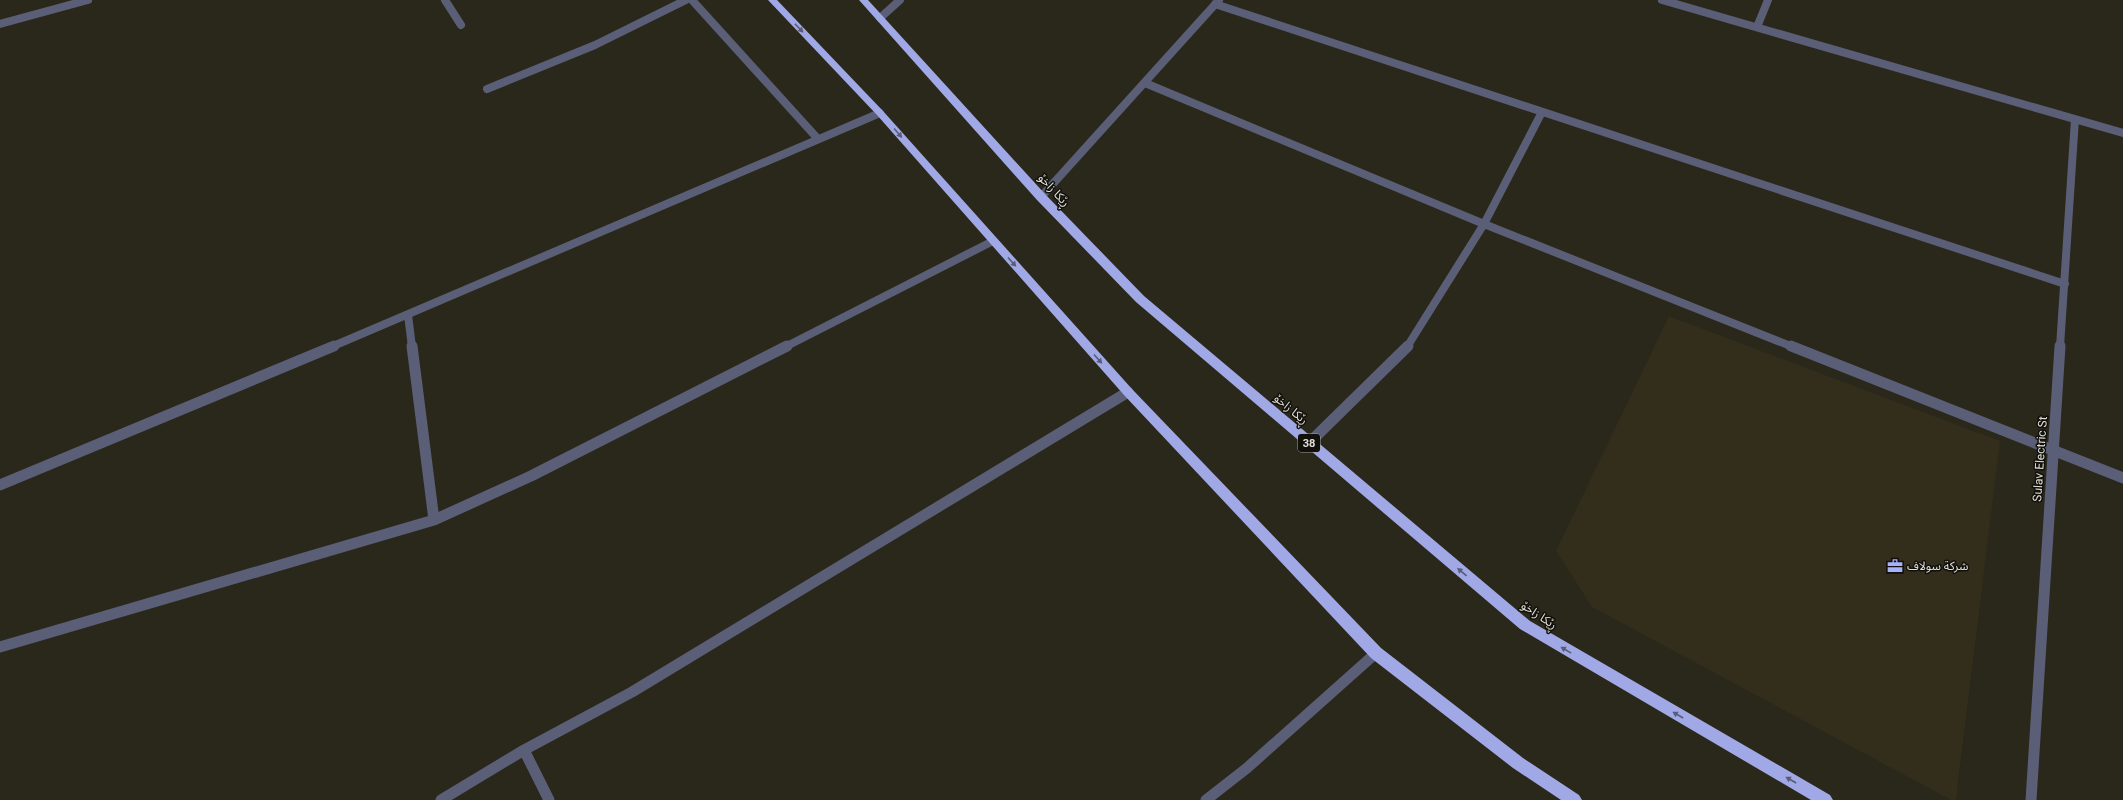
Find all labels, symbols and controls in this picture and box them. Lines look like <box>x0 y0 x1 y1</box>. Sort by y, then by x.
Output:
one-way arrow <box>794 23 804 33</box>
one-way arrow <box>893 128 902 138</box>
street label: ڕێکا زاخۆ <box>1033 171 1073 212</box>
one-way arrow <box>1007 257 1016 267</box>
one-way arrow <box>1094 354 1103 364</box>
street label: ڕێکا زاخۆ <box>1269 391 1311 430</box>
street label: Sulav Electric St <box>2030 416 2050 502</box>
road number: 38 <box>1298 434 1320 452</box>
office icon: شركة سولاف <box>1886 557 1904 575</box>
place label: شركة سولاف <box>1907 559 1968 573</box>
one-way arrow <box>1457 568 1468 577</box>
street label: ڕێکا زاخۆ <box>1517 598 1559 635</box>
one-way arrow <box>1560 646 1572 653</box>
one-way arrow <box>1673 711 1684 718</box>
one-way arrow <box>1785 777 1797 784</box>

